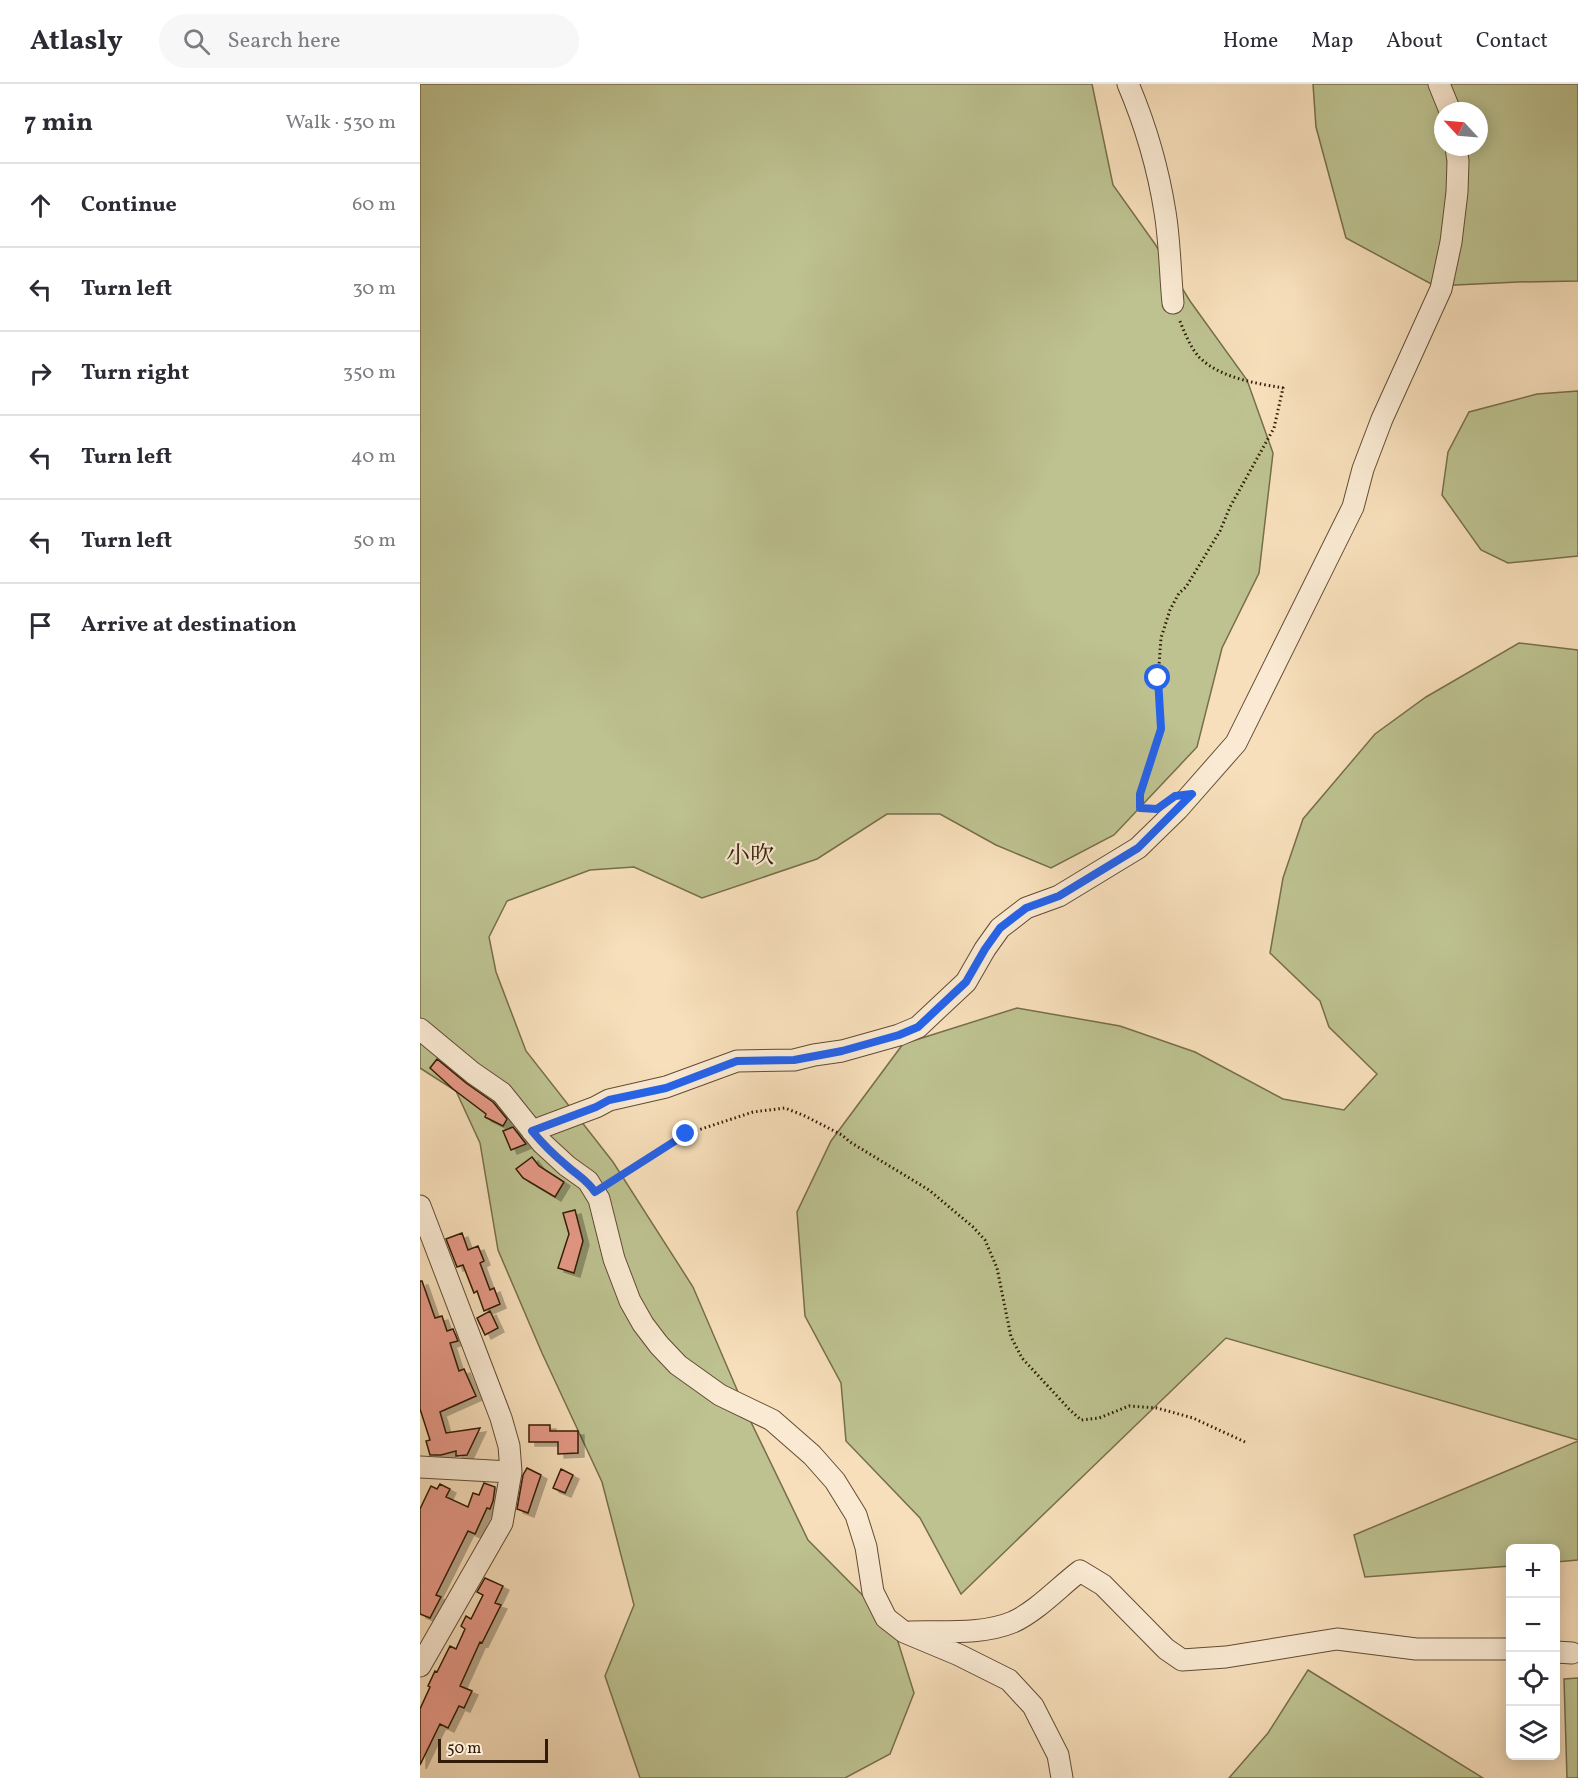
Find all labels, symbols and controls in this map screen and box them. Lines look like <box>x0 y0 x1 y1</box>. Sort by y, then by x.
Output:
search box <box>159 14 579 68</box>
text: Atlasly <box>30 22 123 61</box>
icon: search <box>180 25 213 58</box>
text: Search here <box>228 26 340 57</box>
text: Home <box>1223 27 1278 56</box>
text: Map <box>1311 27 1353 56</box>
text: About <box>1386 27 1443 56</box>
text: Contact <box>1476 27 1548 56</box>
north arrow <box>1434 102 1488 156</box>
text: 7 min <box>24 105 93 141</box>
text: Walk · 530 m <box>285 109 396 137</box>
icon: ahead <box>24 189 57 222</box>
text: Continue <box>81 190 177 221</box>
text: 60 m <box>352 191 396 219</box>
icon: left <box>24 273 57 306</box>
text: Turn left <box>81 274 172 305</box>
text: 30 m <box>352 275 396 303</box>
icon: right <box>24 357 57 390</box>
text: Turn right <box>81 358 189 389</box>
text: 350 m <box>343 359 396 387</box>
icon: left <box>24 441 57 474</box>
text: Turn left <box>81 442 172 473</box>
text: 40 m <box>351 443 396 471</box>
icon: left <box>24 525 57 558</box>
text: Turn left <box>81 526 172 557</box>
text: 50 m <box>353 527 396 555</box>
icon: arrive <box>24 609 57 642</box>
text: Arrive at destination <box>81 610 297 641</box>
route start <box>1144 664 1170 690</box>
district label: 小吹 <box>726 840 774 874</box>
route end <box>672 1120 698 1146</box>
map controls <box>1506 1544 1560 1760</box>
button: + <box>1506 1544 1560 1598</box>
button: − <box>1506 1598 1560 1652</box>
button: locate <box>1506 1652 1560 1706</box>
button: layers <box>1506 1706 1560 1760</box>
scale bar <box>438 1736 548 1764</box>
text: 50 m <box>447 1738 481 1760</box>

